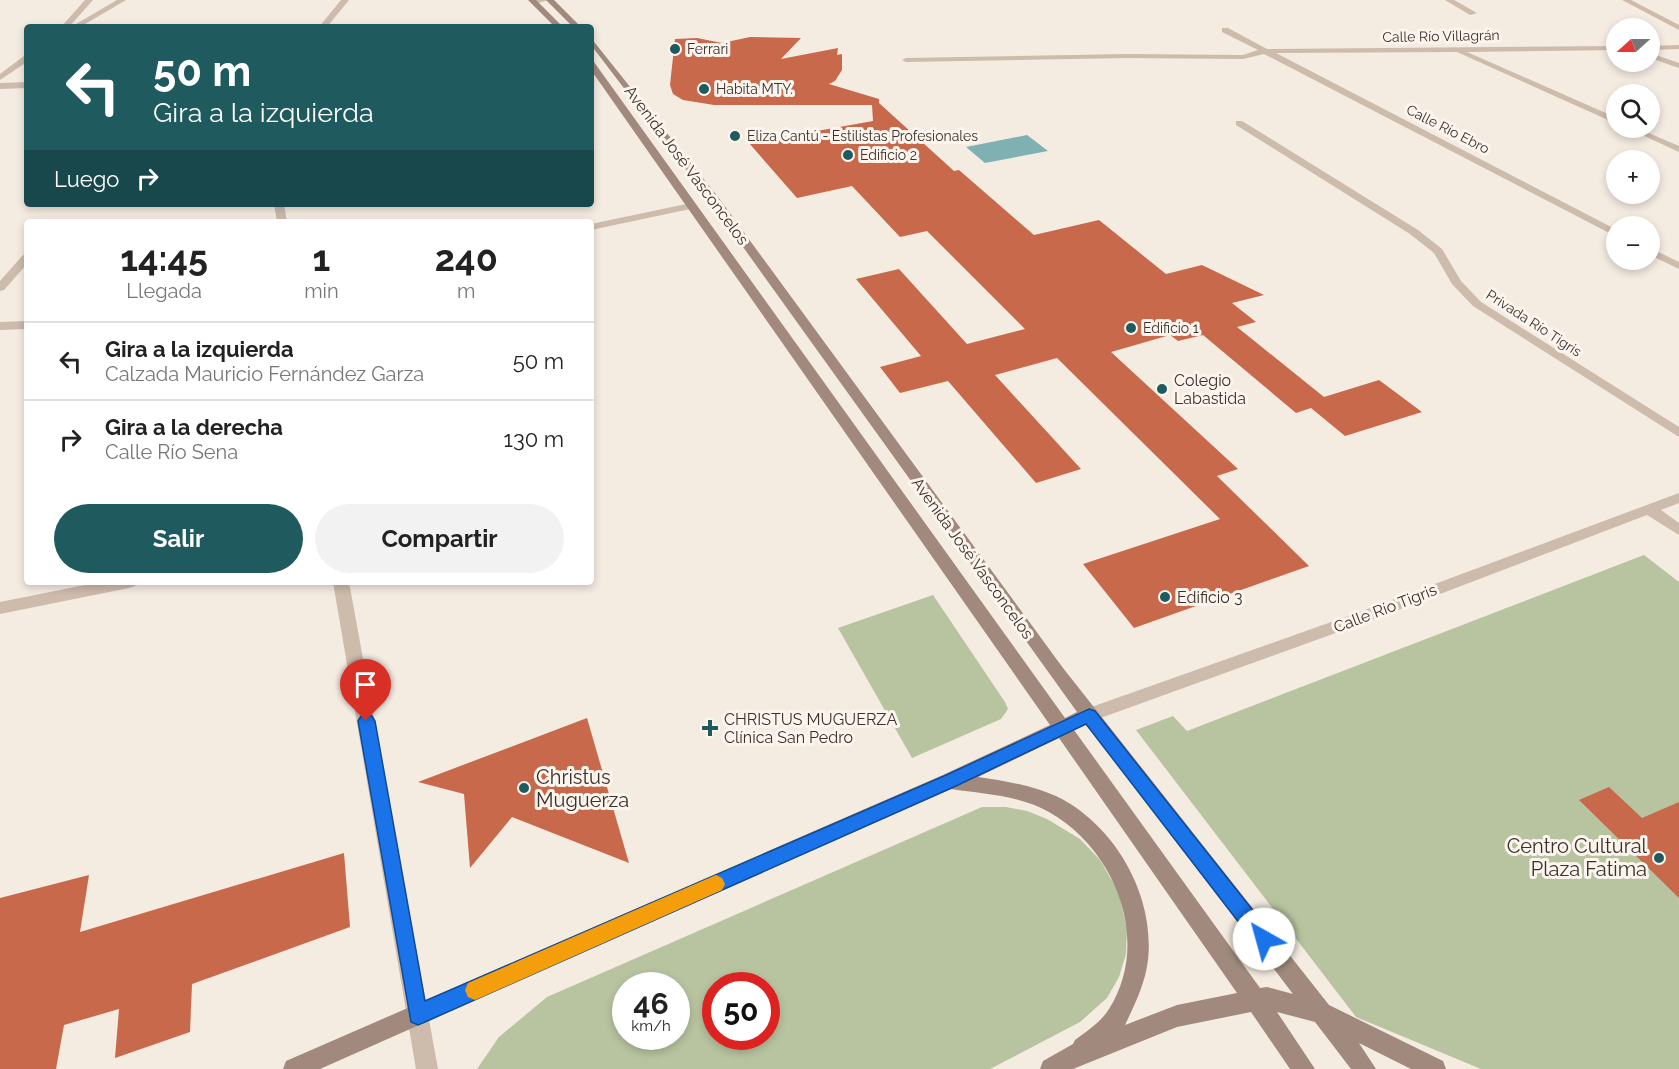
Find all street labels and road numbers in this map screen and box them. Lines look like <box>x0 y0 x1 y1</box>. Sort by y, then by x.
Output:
street label: Calle Río Villagrán <box>1382 27 1500 45</box>
street label: Avenida José Vasconcelos <box>620 82 753 249</box>
street label: Calle Río Ebro <box>1404 101 1492 157</box>
street label: Privada Río Tigris <box>1483 286 1585 360</box>
street label: Avenida José Vasconcelos <box>908 474 1038 643</box>
street label: Calle Río Tigris <box>1331 580 1440 637</box>

